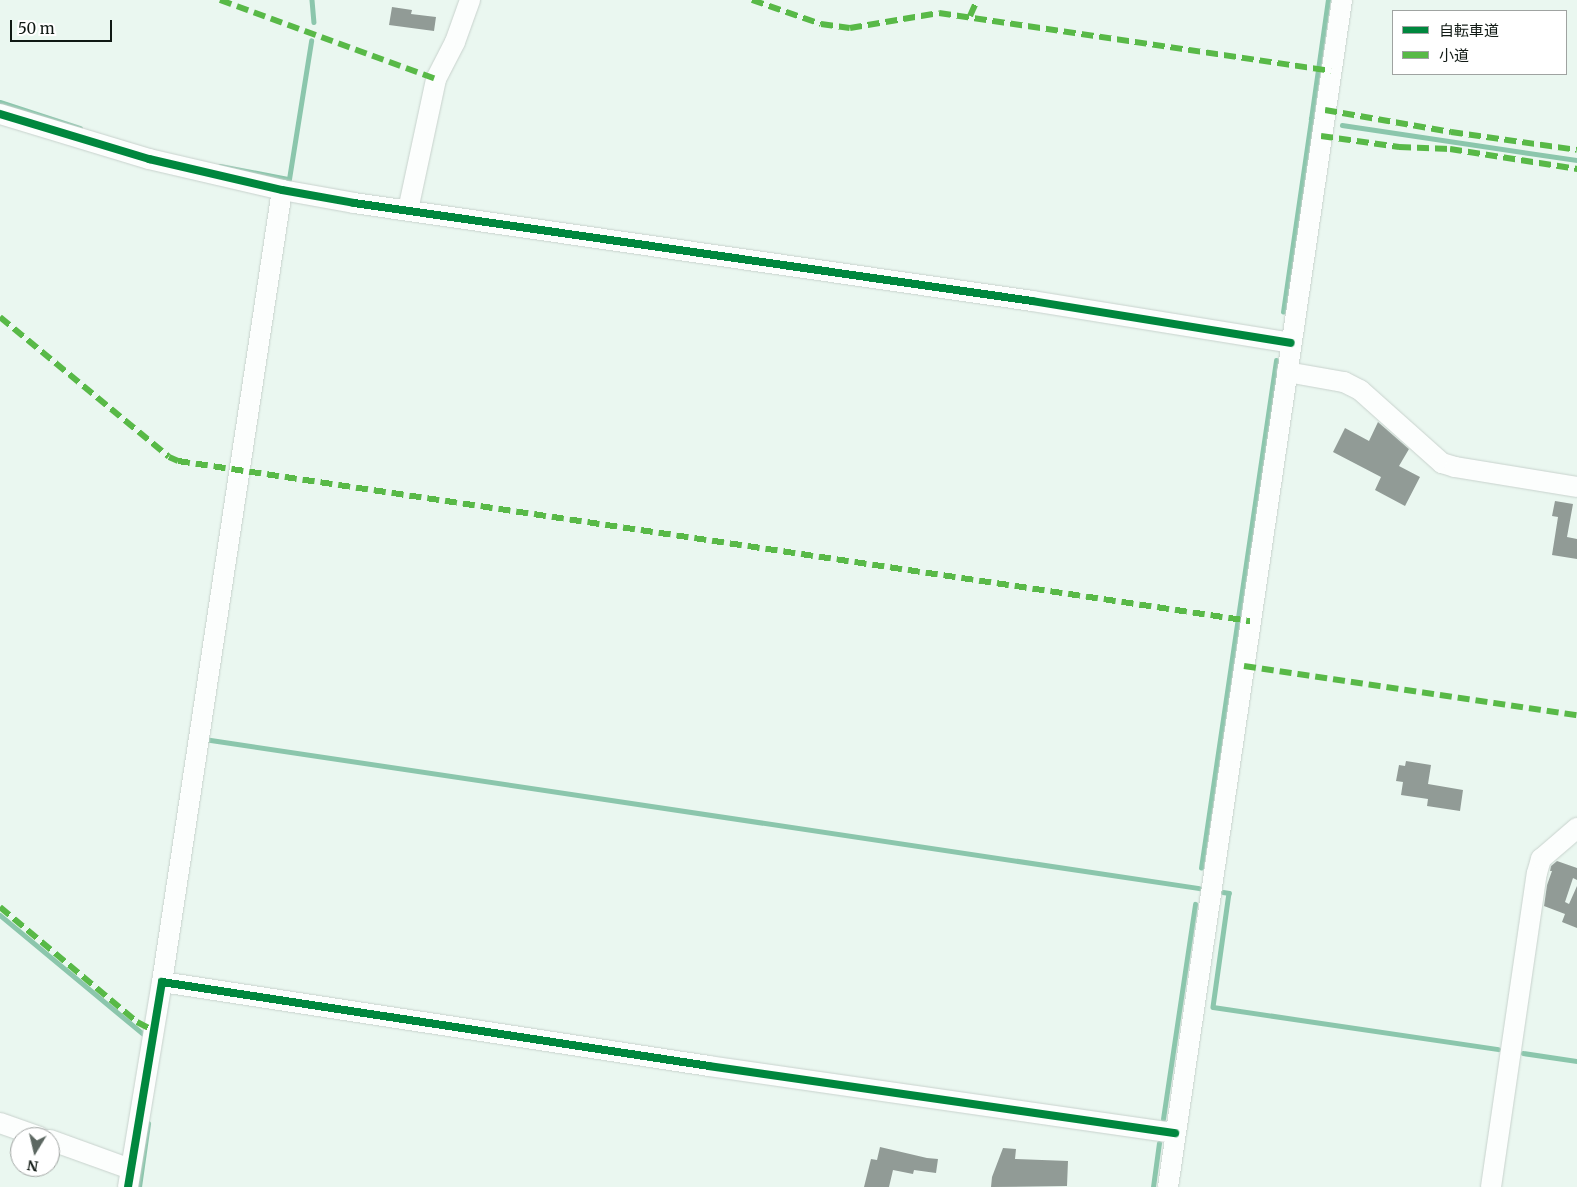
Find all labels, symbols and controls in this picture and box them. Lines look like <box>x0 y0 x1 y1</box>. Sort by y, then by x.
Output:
scale bar <box>12 10 115 42</box>
legend <box>1392 10 1567 75</box>
text: 50 m <box>18 19 55 38</box>
text: 自転車道 <box>1439 21 1499 40</box>
text: 小道 <box>1439 46 1469 65</box>
north arrow <box>10 1127 60 1177</box>
text: N <box>26 1156 40 1176</box>

